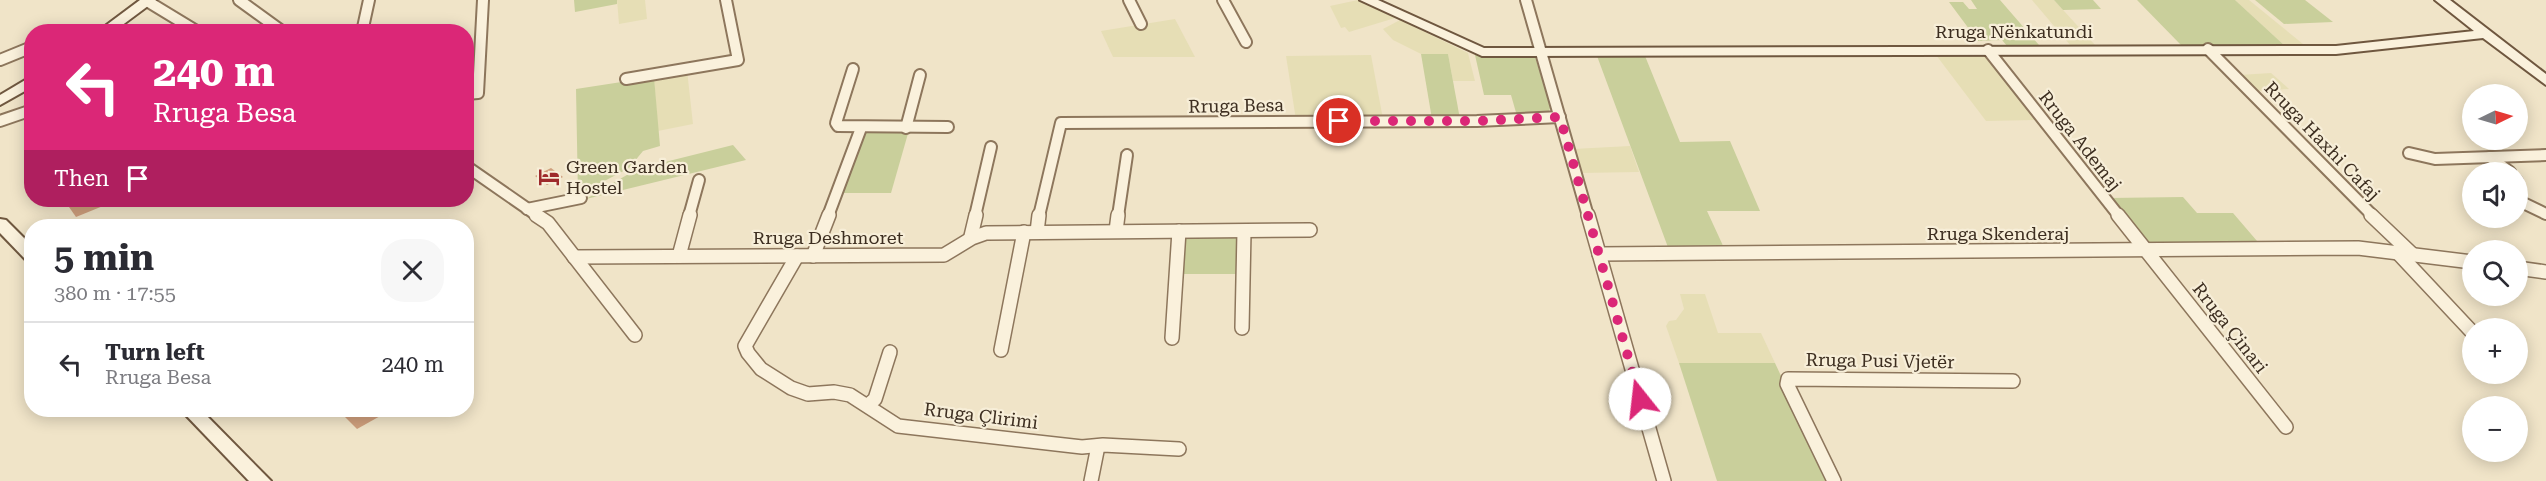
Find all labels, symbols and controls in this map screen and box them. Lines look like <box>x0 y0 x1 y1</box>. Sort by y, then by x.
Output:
street label: Rruga Nënkatundi <box>1935 21 2093 42</box>
text: 240 m <box>153 47 275 96</box>
icon: left <box>54 48 132 126</box>
street label: Rruga Haxhi Cafaj <box>2260 77 2384 204</box>
north arrow <box>2462 84 2528 150</box>
map controls <box>2462 84 2528 462</box>
street label: Rruga Ademaj <box>2035 87 2126 195</box>
street label: Rruga Besa <box>1188 94 1284 117</box>
pin <box>1313 95 1364 146</box>
text: Rruga Besa <box>153 97 296 129</box>
icon: arrive <box>1322 104 1355 137</box>
place label: Green Garden Hostel <box>566 156 688 198</box>
icon: arrive <box>121 162 154 195</box>
button: sound <box>2462 162 2528 228</box>
hotel icon: Green Garden Hostel <box>537 165 561 189</box>
text: Then <box>54 166 109 191</box>
street label: Rruga Skenderaj <box>1927 223 2069 244</box>
street label: Rruga Deshmoret <box>753 227 904 248</box>
text: 5 min <box>54 237 154 279</box>
button: close <box>381 239 444 302</box>
button: search <box>2462 240 2528 306</box>
street label: Rruga Çinari <box>2189 278 2272 377</box>
text: 380 m · 17:55 <box>54 281 176 305</box>
button: + <box>2462 318 2528 384</box>
text: Turn left <box>105 340 205 365</box>
icon: left <box>54 348 87 381</box>
street label: Rruga Pusi Vjetër <box>1805 349 1955 372</box>
text: 240 m <box>381 352 444 377</box>
text: Rruga Besa <box>105 365 211 389</box>
position arrow <box>1608 367 1672 431</box>
button: − <box>2462 396 2528 462</box>
street label: Rruga Çlirimi <box>923 398 1040 433</box>

